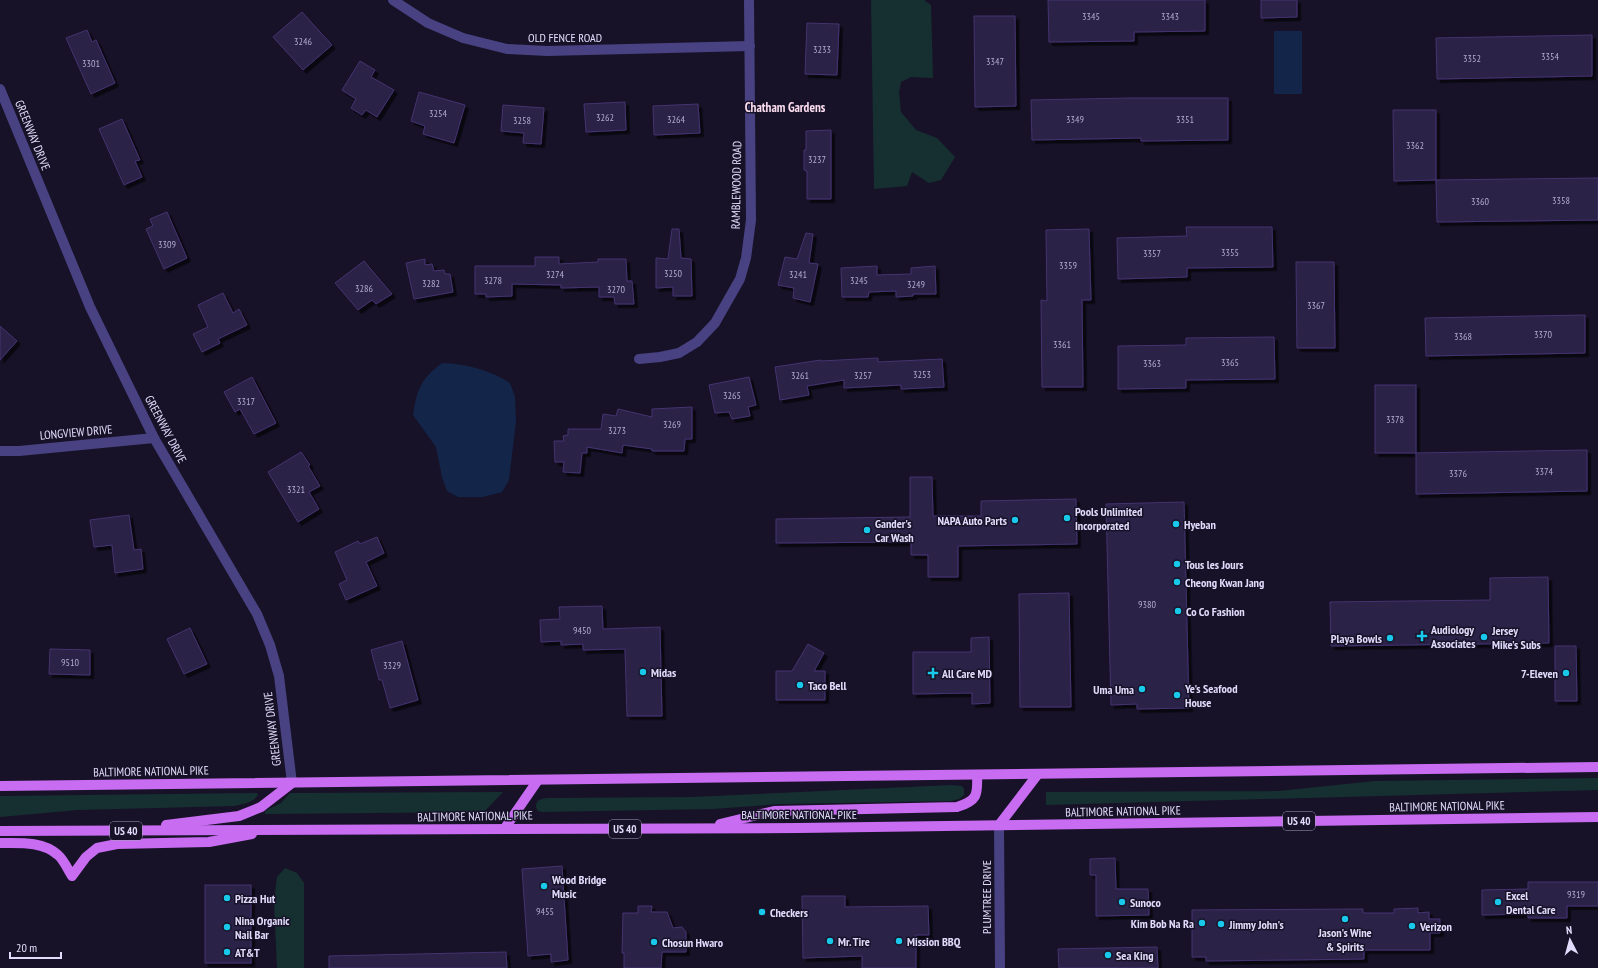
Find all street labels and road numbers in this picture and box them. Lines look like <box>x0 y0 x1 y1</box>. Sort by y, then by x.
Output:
street label: OLD FENCE ROAD <box>528 30 602 45</box>
street label: GREENWAY DRIVE <box>12 98 54 172</box>
street label: RAMBLEWOOD ROAD <box>728 141 744 229</box>
street label: GREENWAY DRIVE <box>142 393 190 465</box>
street label: LONGVIEW DRIVE <box>39 421 113 443</box>
street label: GREENWAY DRIVE <box>260 691 284 767</box>
street label: BALTIMORE NATIONAL PIKE <box>93 762 209 780</box>
street label: BALTIMORE NATIONAL PIKE <box>1389 797 1505 815</box>
street label: BALTIMORE NATIONAL PIKE <box>1065 802 1181 820</box>
street label: BALTIMORE NATIONAL PIKE <box>417 807 533 825</box>
street label: BALTIMORE NATIONAL PIKE <box>741 807 857 822</box>
road number: US 40 <box>1283 812 1315 830</box>
road number: US 40 <box>609 820 641 838</box>
road number: US 40 <box>110 822 142 840</box>
street label: PLUMTREE DRIVE <box>979 860 994 934</box>

